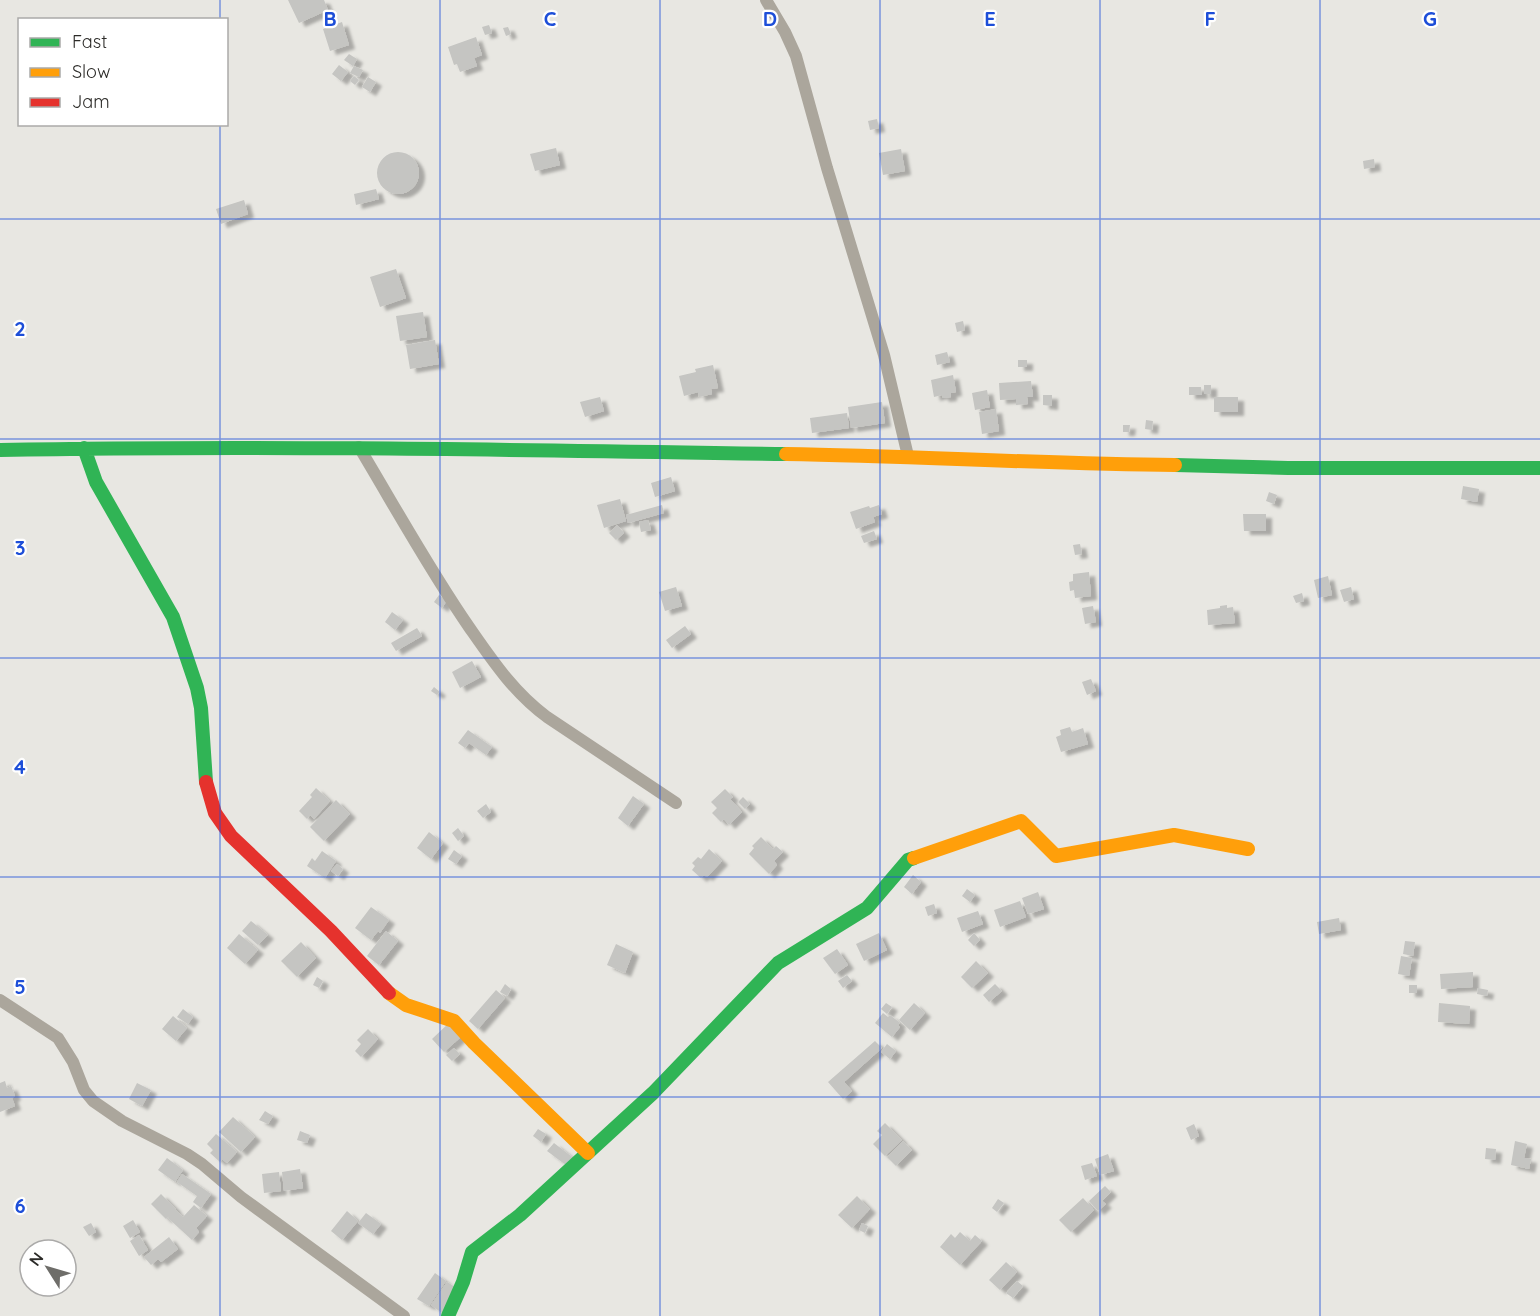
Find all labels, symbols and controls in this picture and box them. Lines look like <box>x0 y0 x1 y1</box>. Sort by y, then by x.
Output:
text: B <box>323 6 337 31</box>
text: C <box>544 6 557 31</box>
text: D <box>763 6 777 31</box>
text: E <box>984 6 996 31</box>
text: F <box>1204 6 1216 31</box>
text: G <box>1423 6 1437 31</box>
legend <box>18 18 228 126</box>
text: Fast <box>72 30 107 53</box>
text: Slow <box>72 60 110 83</box>
text: Jam <box>72 90 110 113</box>
text: 2 <box>14 316 26 341</box>
text: 3 <box>15 535 25 560</box>
text: 4 <box>14 754 26 779</box>
text: 5 <box>14 974 26 999</box>
text: 6 <box>14 1193 26 1218</box>
north arrow <box>18 1238 78 1298</box>
text: N <box>24 1248 48 1270</box>

